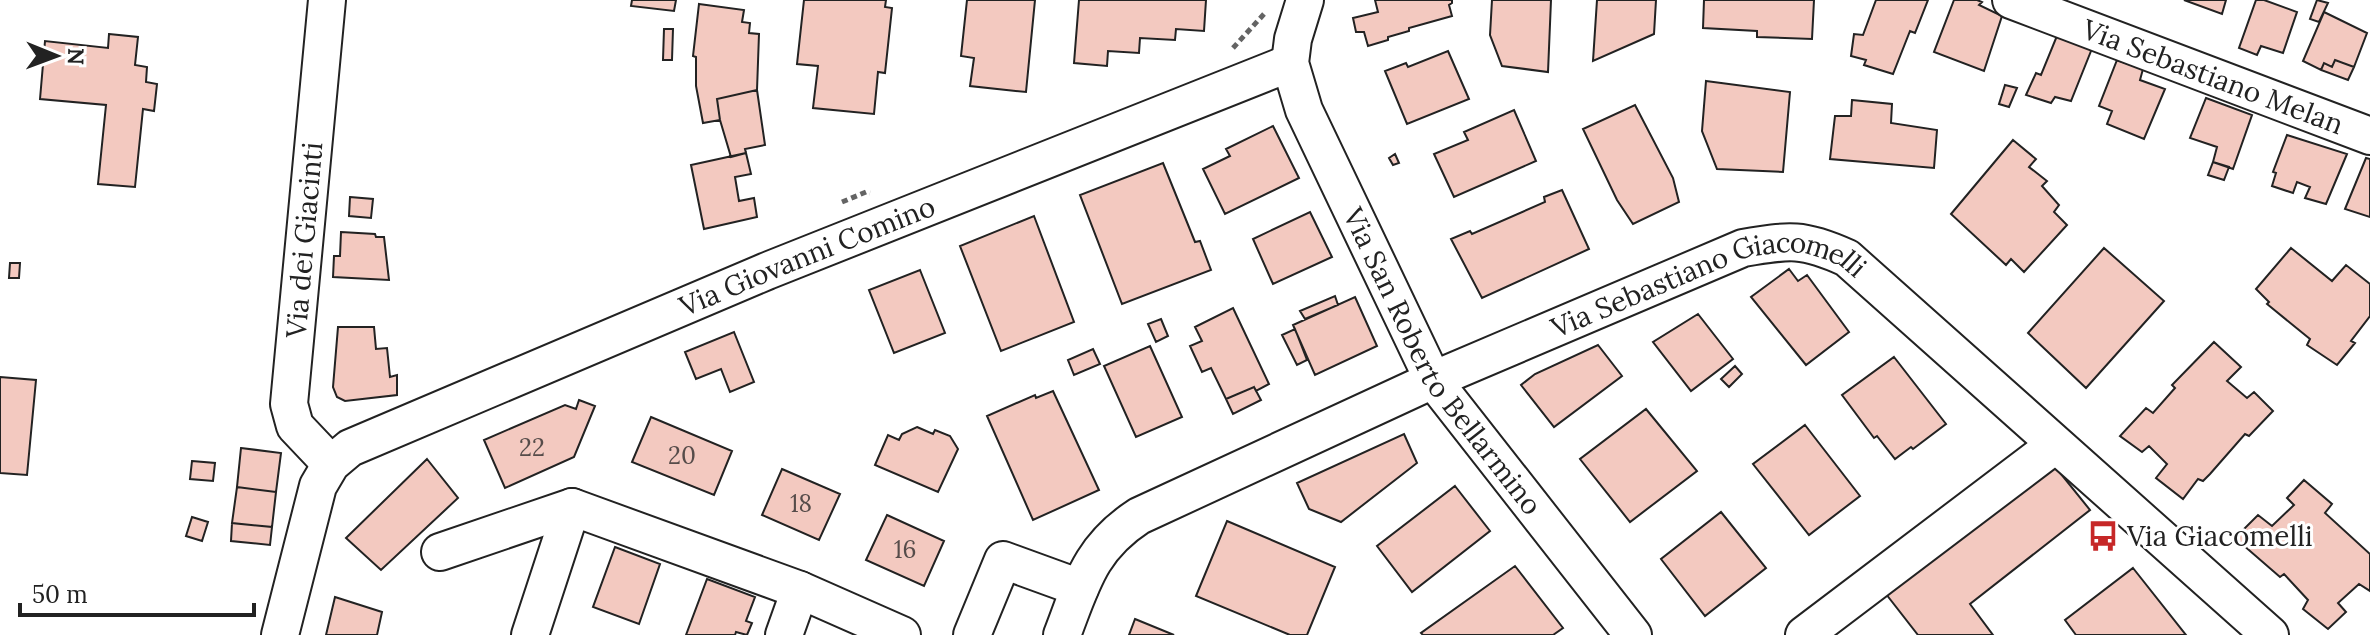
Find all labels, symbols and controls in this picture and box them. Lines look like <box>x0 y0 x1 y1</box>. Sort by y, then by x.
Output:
street label: Via Sebastiano Melan <box>2077 10 2348 142</box>
north arrow <box>16 16 96 96</box>
text: N <box>62 48 90 65</box>
street label: Via dei Giacinti <box>277 141 330 340</box>
street label: Via Giovanni Comino <box>673 188 940 325</box>
street label: Via San Roberto Bellarmino <box>1335 201 1550 522</box>
street label: Via Sebastiano Giacomelli <box>1544 224 1874 346</box>
house number: 22 <box>519 432 545 463</box>
house number: 20 <box>668 440 696 471</box>
house number: 18 <box>790 488 812 519</box>
place label: Via Giacomelli <box>2126 518 2313 554</box>
bus stop icon: Via Giacomelli <box>2086 519 2120 553</box>
house number: 16 <box>894 534 916 565</box>
scale bar <box>20 567 254 617</box>
text: 50 m <box>32 579 88 610</box>

